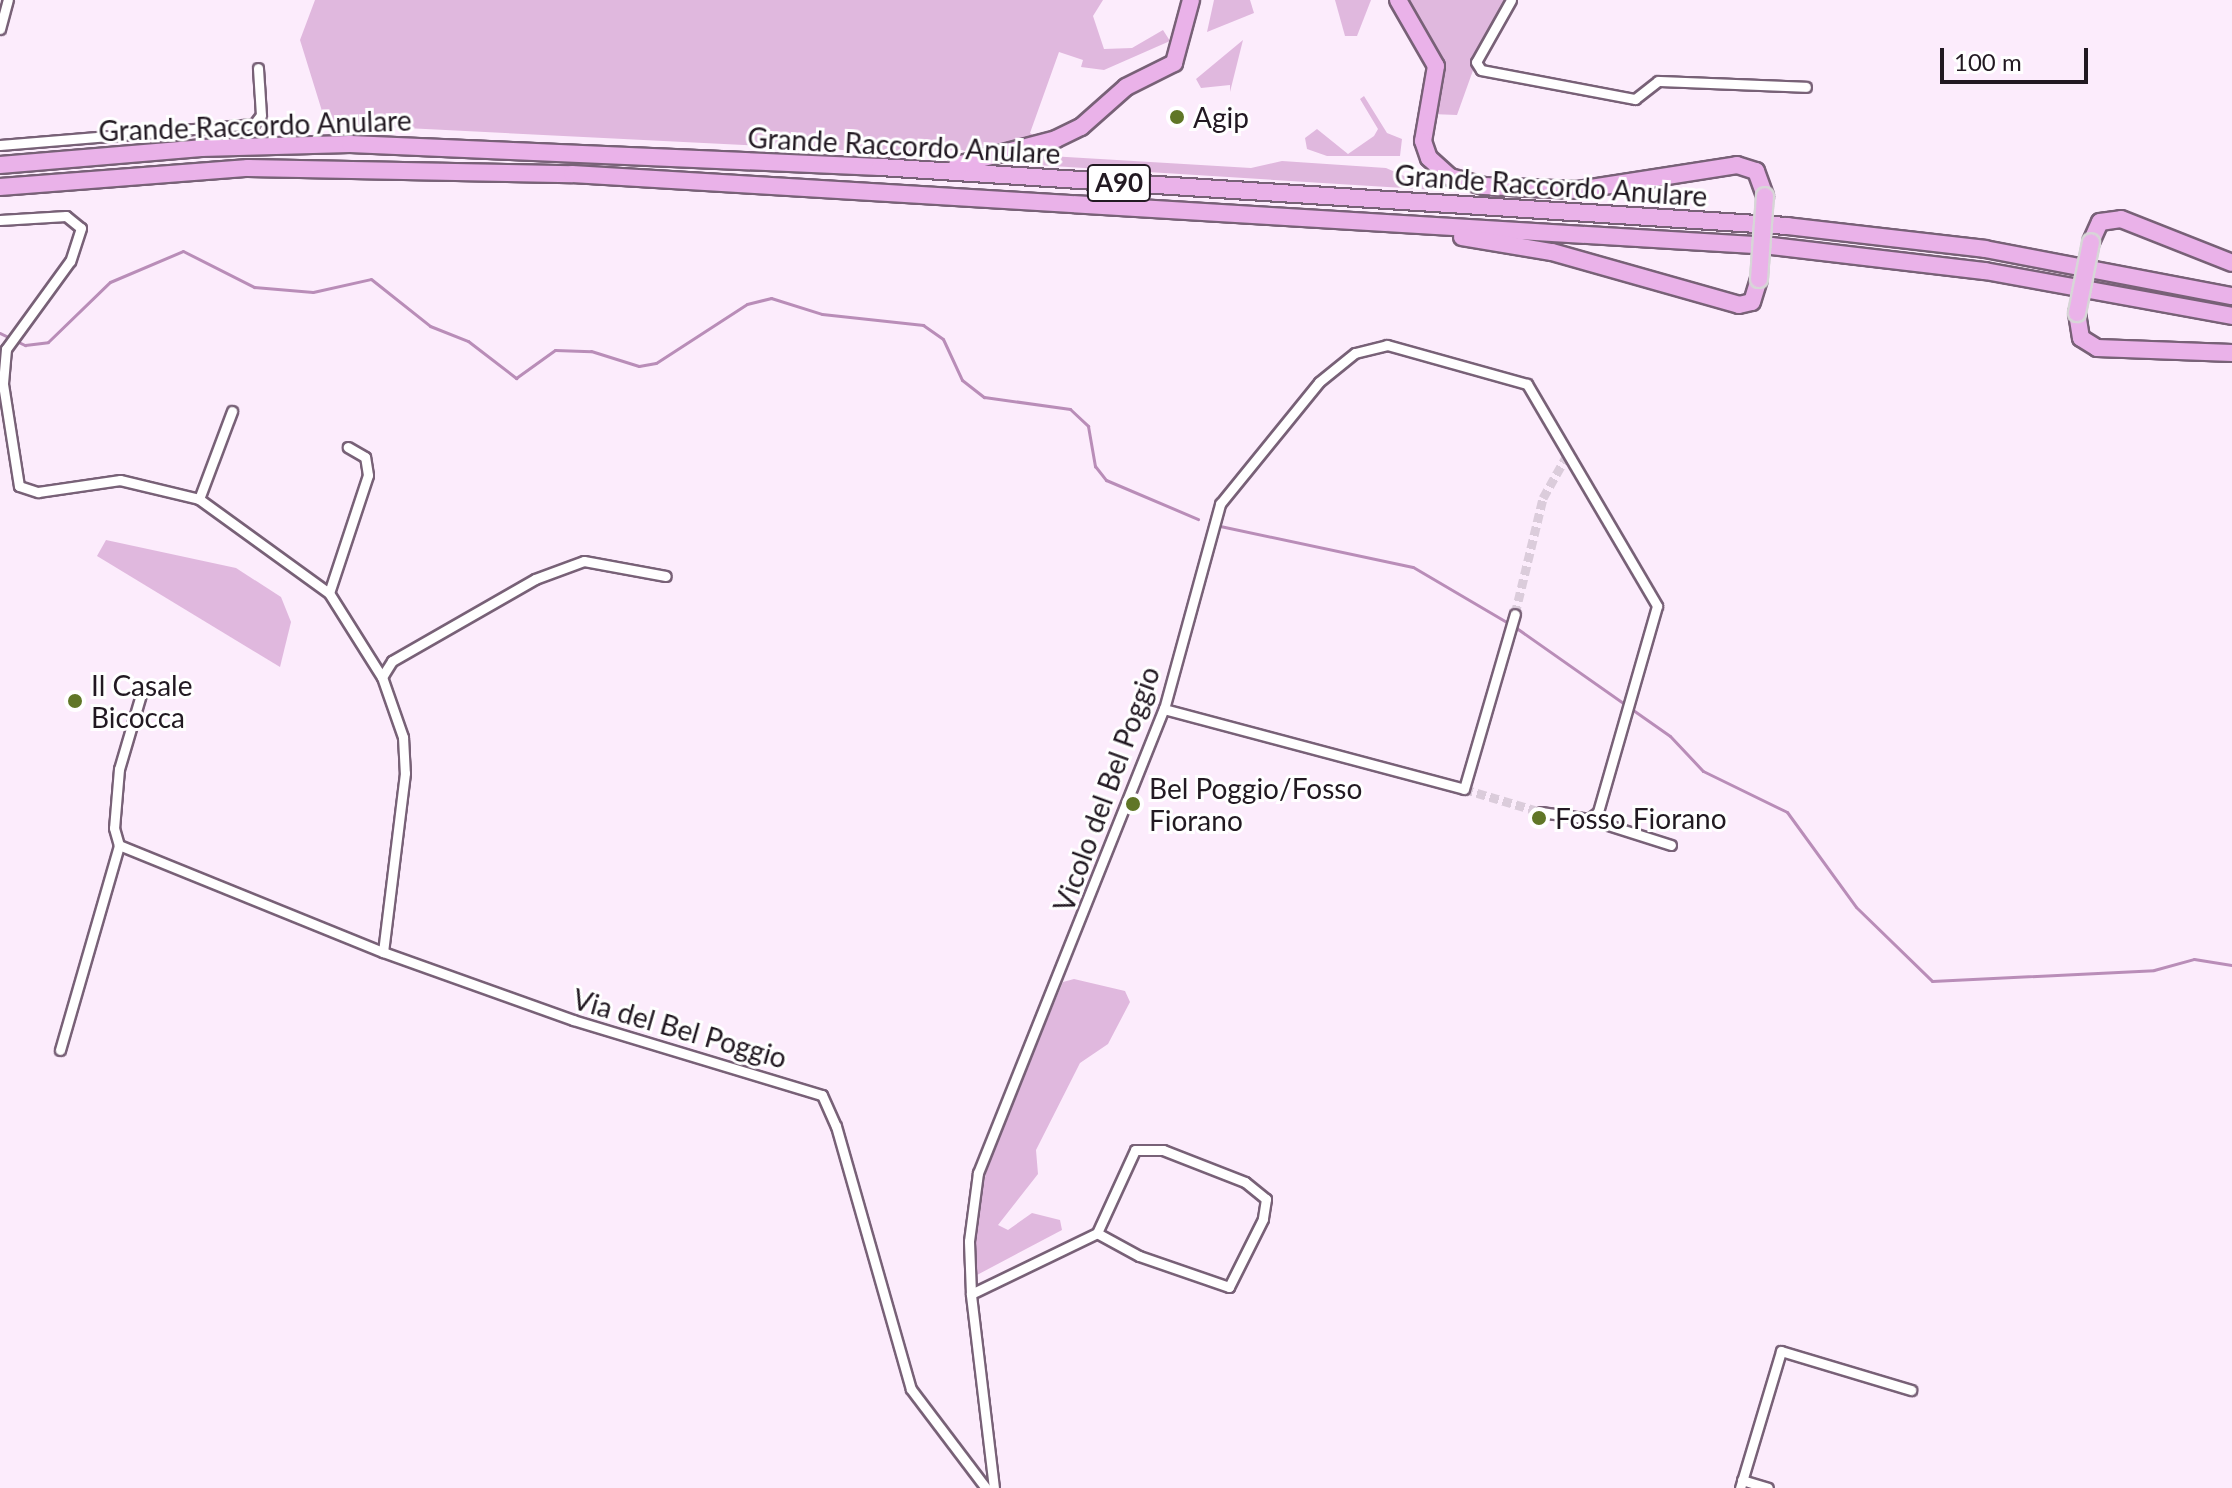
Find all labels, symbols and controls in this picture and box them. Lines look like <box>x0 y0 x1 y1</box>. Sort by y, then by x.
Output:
scale bar <box>1944 32 2092 82</box>
text: 100 m <box>1954 47 2022 76</box>
place label: Agip <box>1193 100 1249 134</box>
street label: Grande Raccordo Anulare <box>97 103 413 147</box>
marker: Agip <box>1168 108 1186 126</box>
street label: Grande Raccordo Anulare <box>746 120 1062 170</box>
street label: Grande Raccordo Anulare <box>1393 157 1709 213</box>
road number: A90 <box>1085 161 1153 205</box>
street label: Vicolo del Bel Poggio <box>1046 662 1166 916</box>
place label: Il Casale Bicocca <box>91 668 192 734</box>
marker: Il Casale Bicocca <box>66 692 84 710</box>
place label: Bel Poggio/Fosso Fiorano <box>1149 771 1362 837</box>
marker: Bel Poggio/Fosso Fiorano <box>1124 795 1142 813</box>
place label: Fosso Fiorano <box>1555 801 1727 835</box>
marker: Fosso Fiorano <box>1530 809 1548 827</box>
street label: Via del Bel Poggio <box>569 981 791 1075</box>

